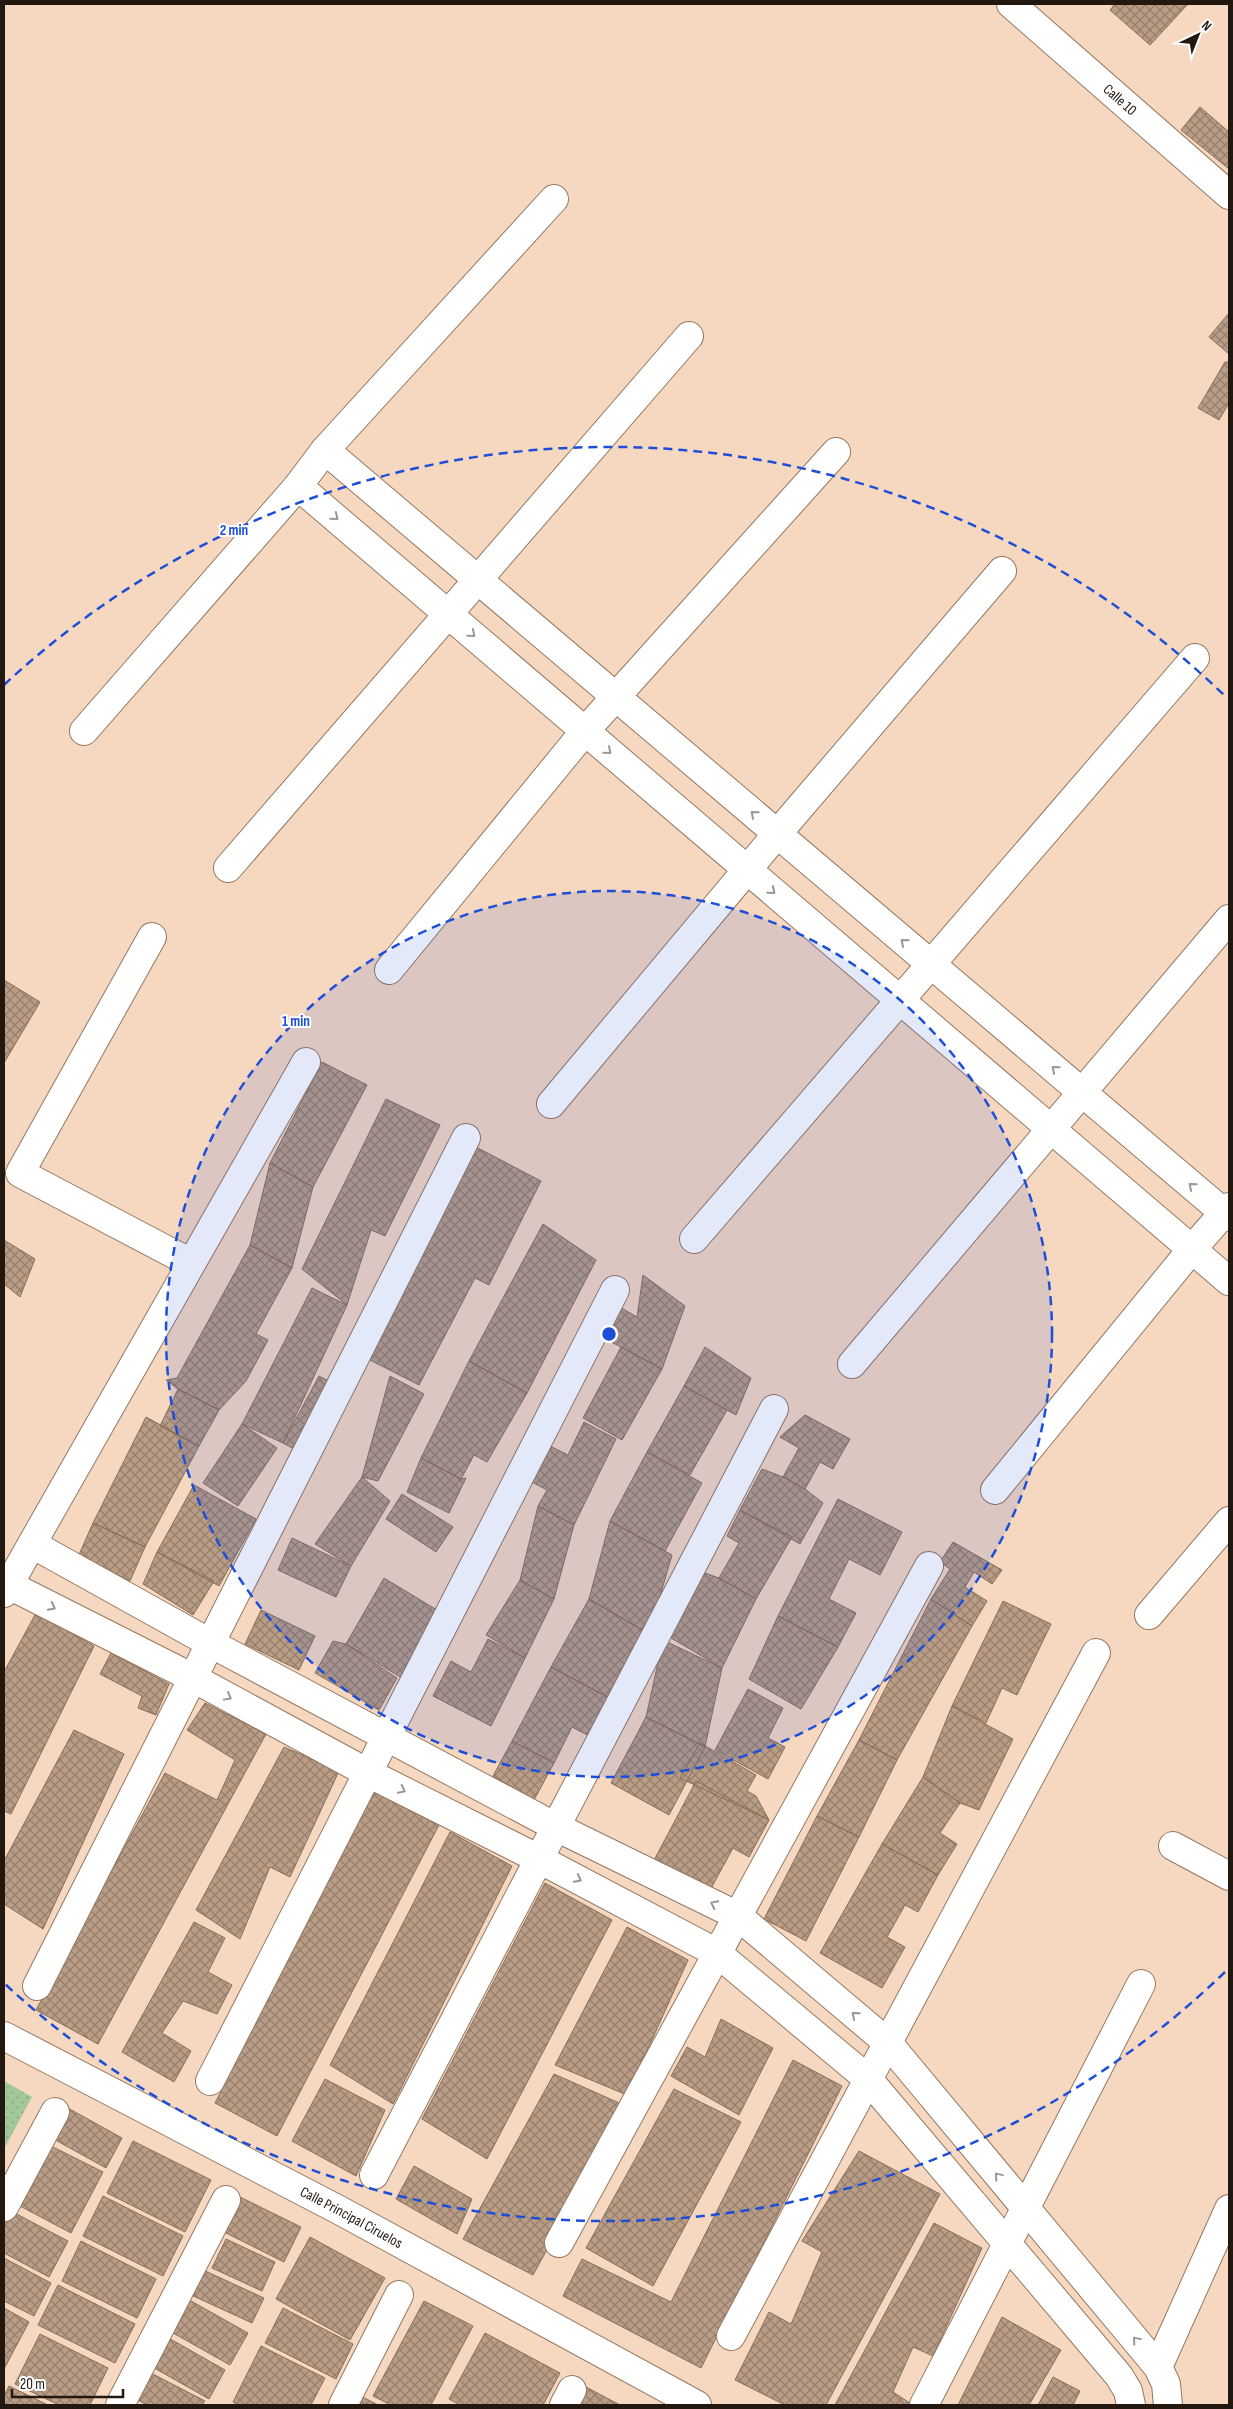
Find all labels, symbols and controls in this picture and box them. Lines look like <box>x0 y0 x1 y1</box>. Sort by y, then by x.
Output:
north arrow <box>1173 10 1223 60</box>
text: N <box>1198 17 1215 35</box>
street label: Calle 10 <box>1099 80 1141 119</box>
one-way arrow <box>329 512 338 521</box>
text: 2 min <box>220 521 248 540</box>
one-way arrow <box>466 629 475 638</box>
one-way arrow <box>603 746 612 755</box>
one-way arrow <box>750 811 759 820</box>
one-way arrow <box>766 885 775 894</box>
one-way arrow <box>901 938 910 947</box>
text: 1 min <box>282 1012 310 1031</box>
one-way arrow <box>1052 1067 1061 1075</box>
one-way arrow <box>1189 1183 1198 1192</box>
centre of rings <box>600 1325 618 1343</box>
one-way arrow <box>47 1601 56 1611</box>
one-way arrow <box>222 1691 231 1701</box>
one-way arrow <box>397 1784 406 1794</box>
one-way arrow <box>573 1873 582 1883</box>
one-way arrow <box>711 1901 720 1911</box>
one-way arrow <box>852 2012 861 2021</box>
one-way arrow <box>994 2172 1003 2181</box>
street label: Calle Principal Ciruelos <box>297 2182 406 2253</box>
one-way arrow <box>1132 2337 1141 2346</box>
scale bar <box>12 2366 124 2398</box>
text: 20 m <box>20 2375 45 2394</box>

